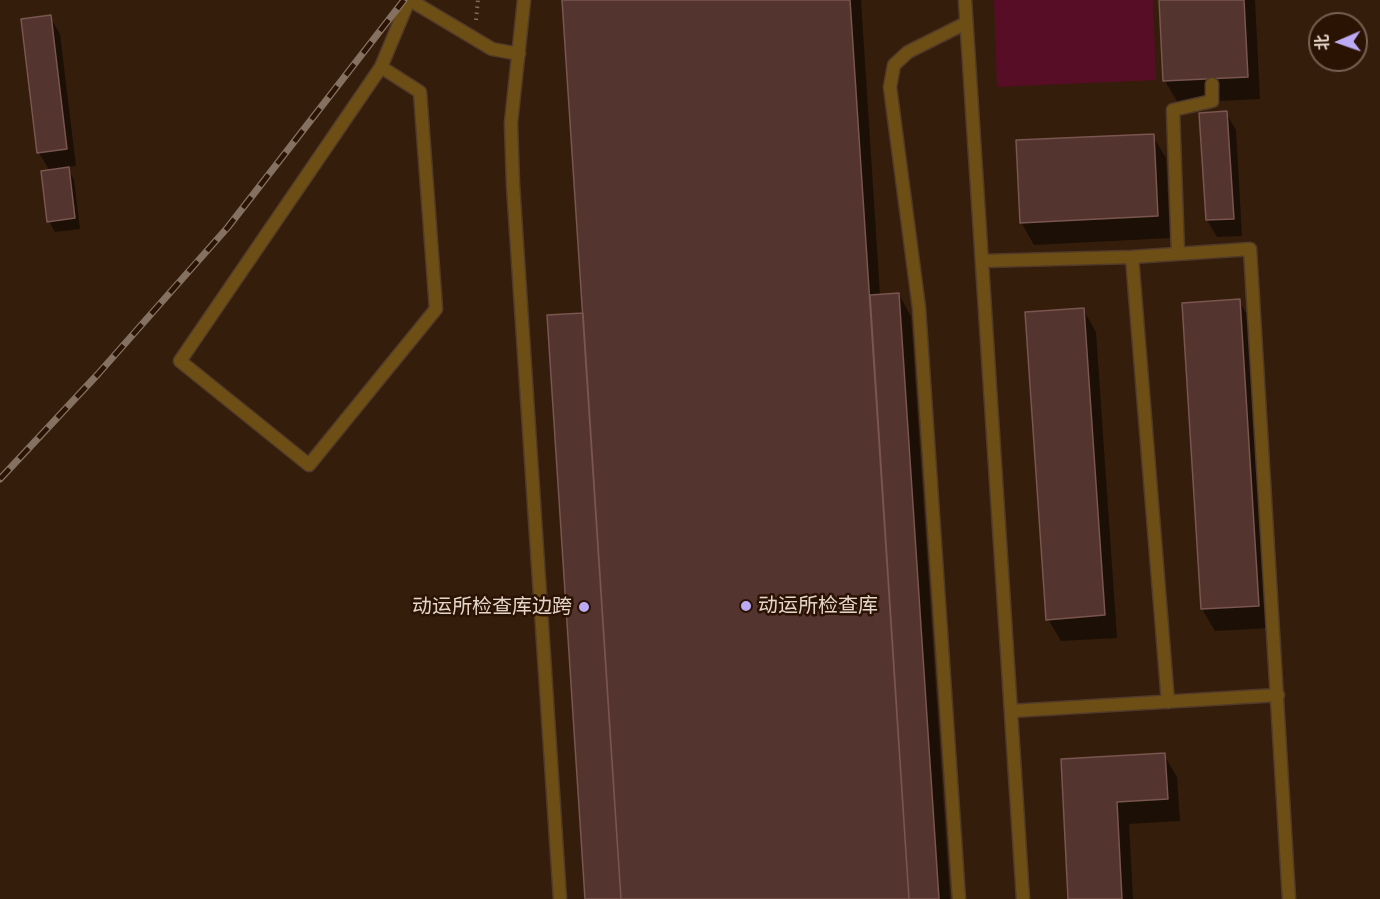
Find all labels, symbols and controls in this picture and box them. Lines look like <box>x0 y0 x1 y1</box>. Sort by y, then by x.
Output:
north arrow <box>1308 12 1368 72</box>
text: 北 <box>1311 34 1333 51</box>
place label: 动运所检查库 <box>758 594 878 618</box>
place label: 动运所检查库边跨 <box>412 595 572 619</box>
marker: 动运所检查库 <box>739 599 753 613</box>
marker: 动运所检查库边跨 <box>577 600 591 614</box>

